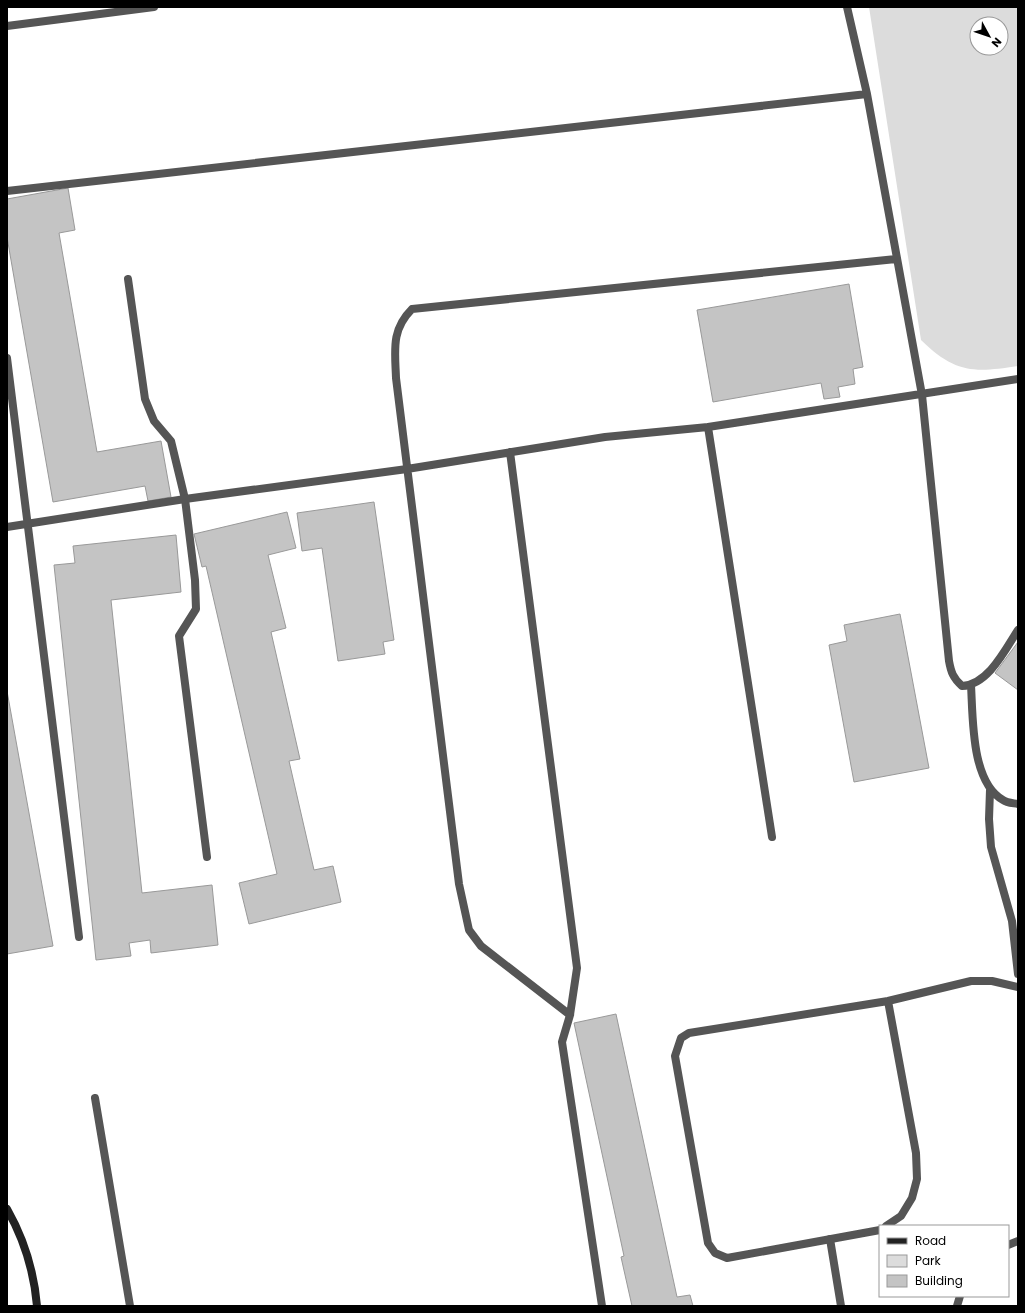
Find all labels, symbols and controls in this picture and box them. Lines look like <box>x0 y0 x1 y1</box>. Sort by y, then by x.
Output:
north arrow <box>969 16 1009 56</box>
text: N <box>988 34 1005 51</box>
legend <box>879 1225 1009 1297</box>
text: Road <box>915 1232 946 1249</box>
text: Park <box>915 1252 942 1269</box>
text: Building <box>915 1272 963 1289</box>

